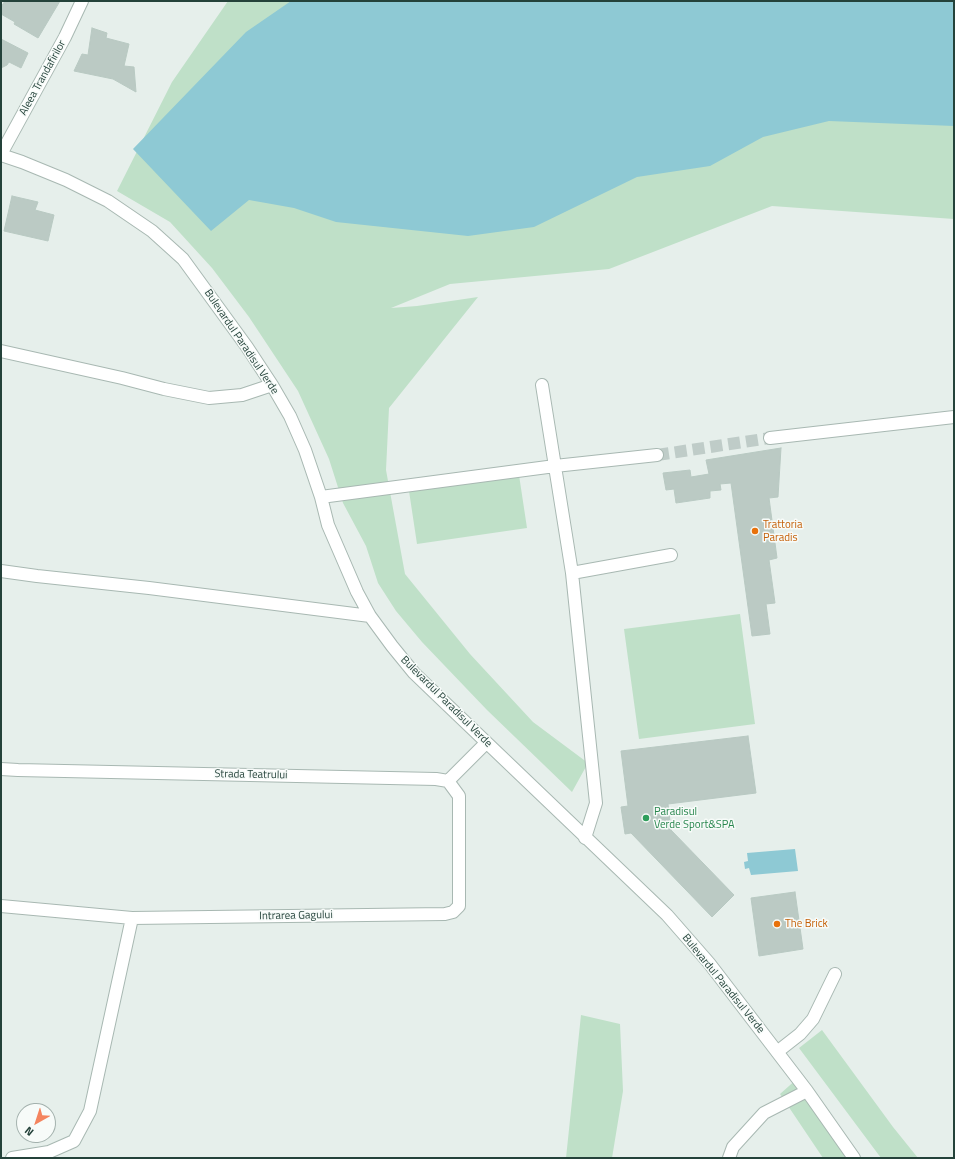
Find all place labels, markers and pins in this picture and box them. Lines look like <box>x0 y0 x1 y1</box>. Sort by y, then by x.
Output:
place label: Trattoria Paradis <box>763 518 802 544</box>
marker: Trattoria Paradis <box>750 526 760 536</box>
place label: Paradisul Verde Sport&SPA <box>654 805 735 831</box>
marker: Paradisul Verde Sport&SPA <box>641 813 651 823</box>
place label: The Brick <box>785 917 828 931</box>
marker: The Brick <box>772 919 782 929</box>

